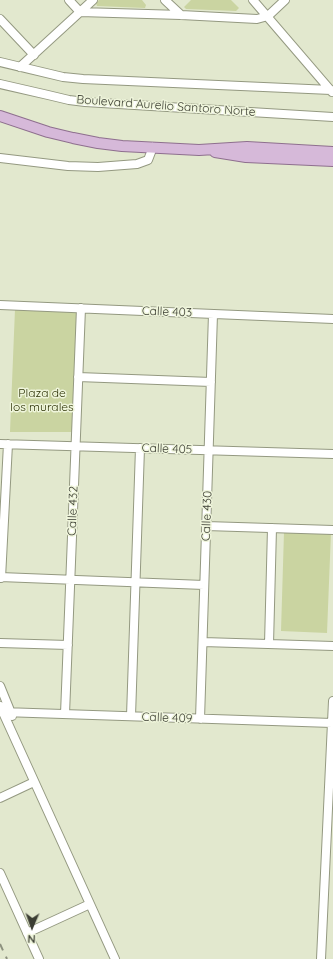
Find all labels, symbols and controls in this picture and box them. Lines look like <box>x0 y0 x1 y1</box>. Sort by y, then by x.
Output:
street label: Boulevard Aurelio Santoro Norte <box>76 93 256 119</box>
street label: Calle 403 <box>142 304 192 320</box>
park label: Plaza de los murales <box>10 386 74 414</box>
street label: Calle 405 <box>141 441 193 457</box>
street label: Calle 432 <box>65 486 81 536</box>
street label: Calle 430 <box>199 491 215 541</box>
street label: Calle 409 <box>141 710 193 726</box>
north arrow <box>12 907 52 947</box>
text: N <box>27 932 36 946</box>

